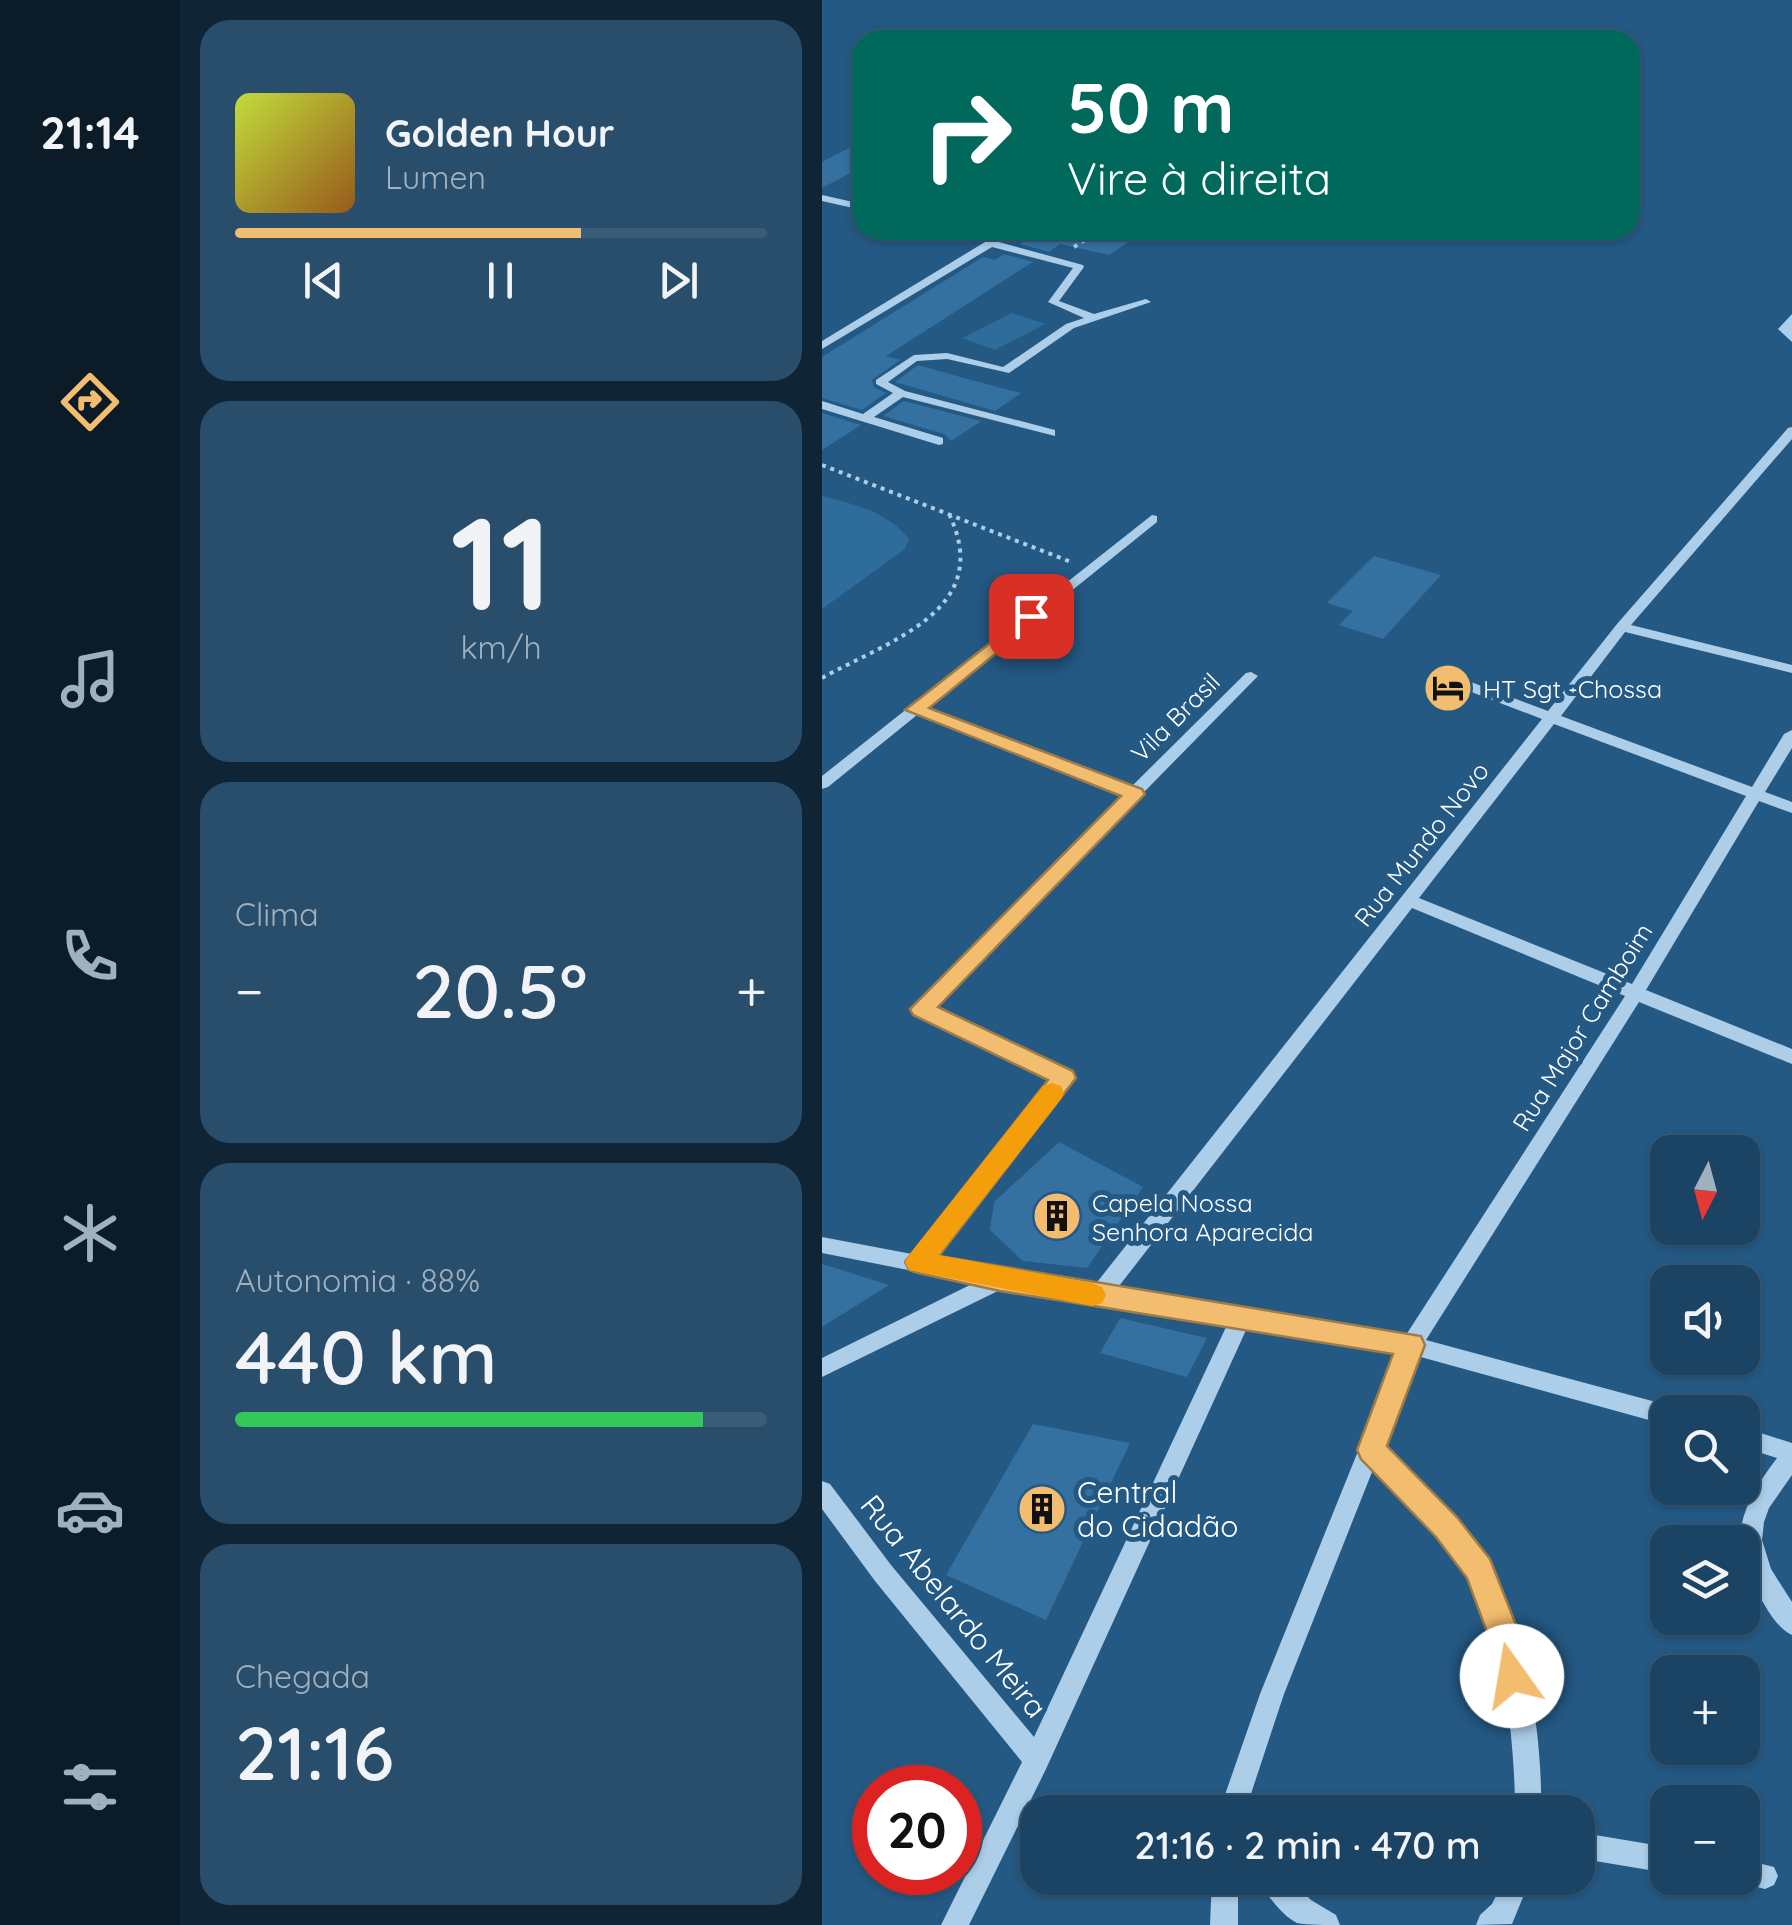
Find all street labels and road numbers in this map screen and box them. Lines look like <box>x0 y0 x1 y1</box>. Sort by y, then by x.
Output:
street label: Vila Brasil <box>1124 666 1226 768</box>
street label: Rua Mundo Novo <box>1347 755 1495 933</box>
street label: Rua Major Camboim <box>1505 917 1659 1137</box>
street label: Rua Abelardo Meira <box>852 1487 1056 1725</box>

